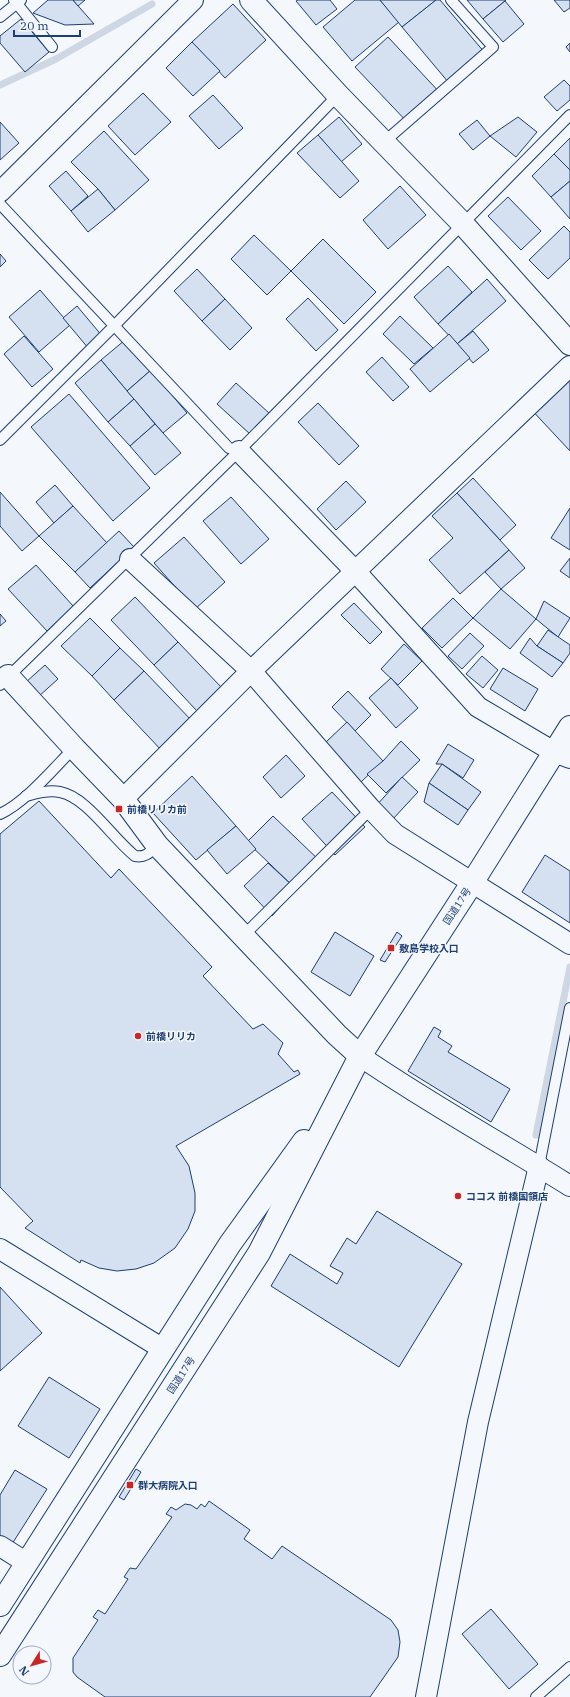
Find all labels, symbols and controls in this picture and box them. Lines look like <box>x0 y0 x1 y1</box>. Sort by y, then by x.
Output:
scale bar <box>14 12 80 38</box>
text: 20 m <box>20 18 49 33</box>
place label: 前橋リリカ前 <box>127 803 187 816</box>
marker: 前橋リリカ前 <box>114 804 124 814</box>
street label: 国道17号 <box>440 885 474 927</box>
place label: 敷島学校入口 <box>399 942 459 955</box>
marker: 敷島学校入口 <box>386 943 396 953</box>
place label: 前橋リリカ <box>146 1030 196 1043</box>
marker: 前橋リリカ <box>133 1031 143 1041</box>
place label: ココス 前橋国領店 <box>466 1190 548 1203</box>
marker: ココス 前橋国領店 <box>453 1191 463 1201</box>
street label: 国道17号 <box>164 1354 198 1396</box>
place label: 群大病院入口 <box>138 1479 198 1492</box>
marker: 群大病院入口 <box>125 1480 135 1490</box>
north arrow <box>12 1645 52 1685</box>
text: N <box>16 1663 32 1679</box>

